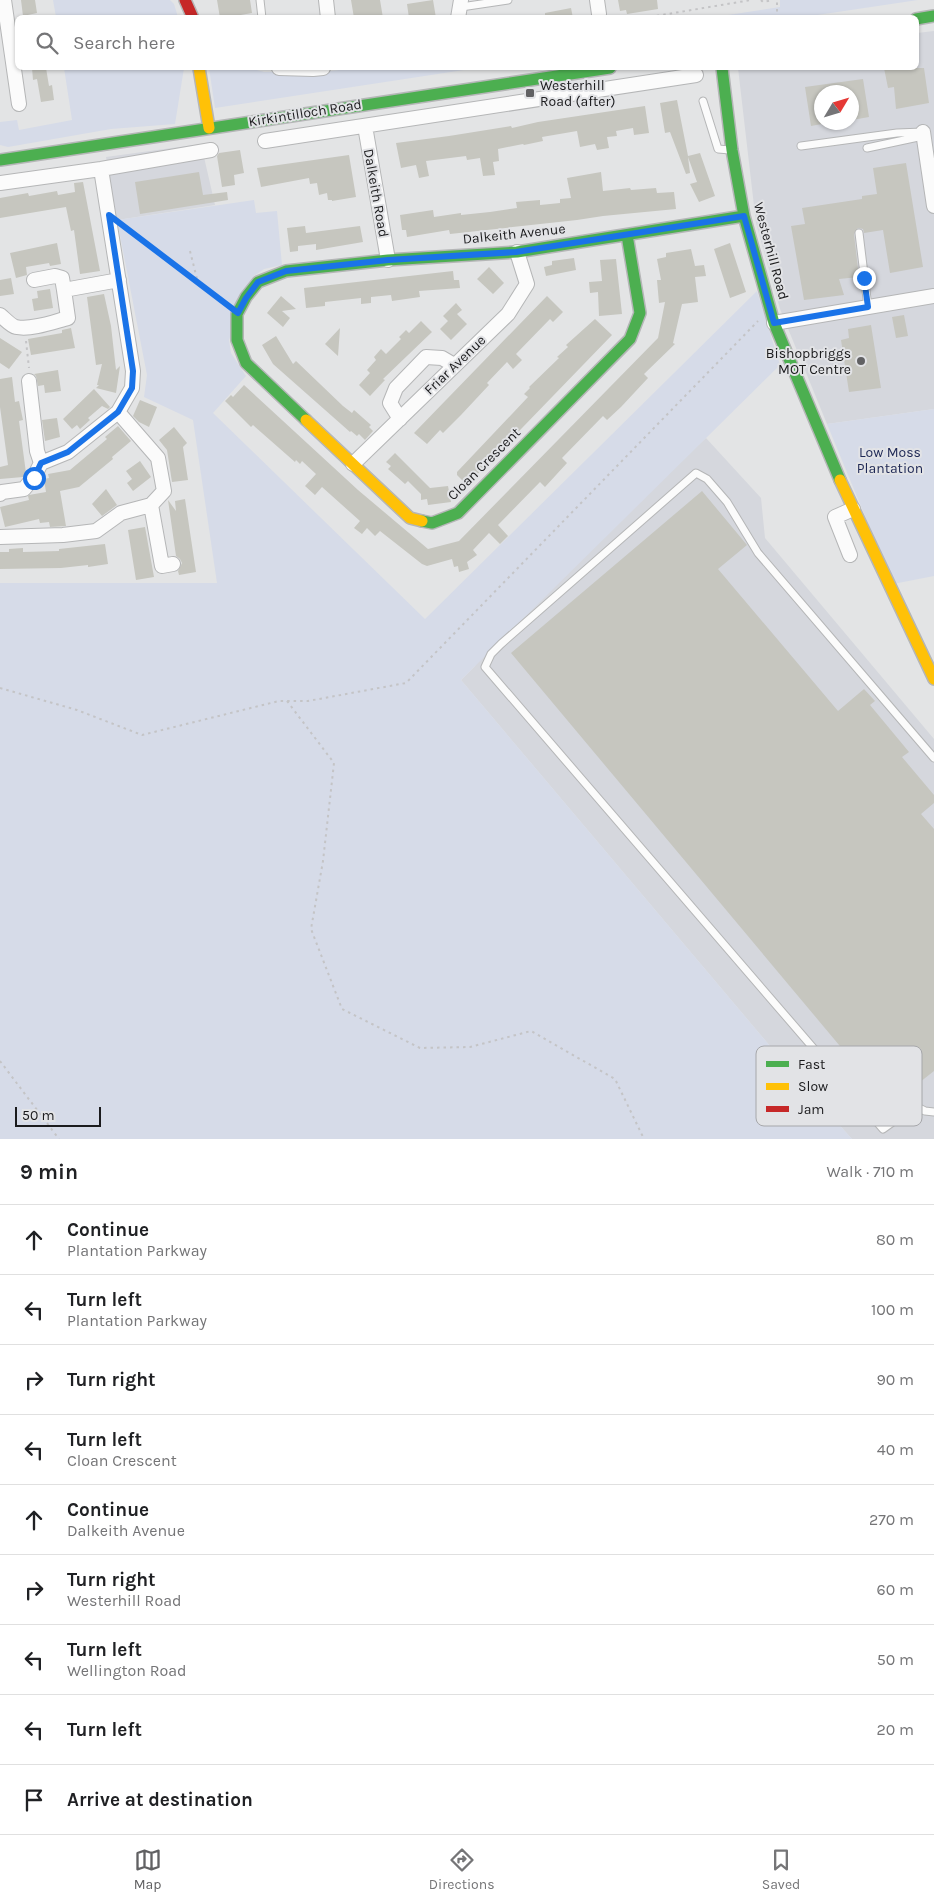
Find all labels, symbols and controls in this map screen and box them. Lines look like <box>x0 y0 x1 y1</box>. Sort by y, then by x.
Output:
search box <box>15 15 919 70</box>
icon: search <box>33 29 61 57</box>
text: Search here <box>73 32 175 54</box>
place label: Westerhill Road (after) <box>540 77 616 110</box>
north arrow <box>814 85 859 130</box>
marker: Westerhill Road (after) <box>524 87 536 99</box>
street label: Kirkintilloch Road <box>247 96 363 130</box>
street label: Dalkeith Road <box>360 148 392 238</box>
street label: Westerhill Road <box>750 200 792 302</box>
street label: Dalkeith Avenue <box>462 220 566 248</box>
route end <box>853 267 876 290</box>
street label: Friar Avenue <box>421 332 489 398</box>
place label: Bishopbriggs MOT Centre <box>766 345 851 378</box>
marker: Bishopbriggs MOT Centre <box>855 355 867 367</box>
street label: Cloan Crescent <box>444 424 524 504</box>
park label: Low Moss Plantation <box>857 444 923 477</box>
route start <box>23 467 46 490</box>
legend <box>756 1046 922 1126</box>
text: Fast <box>798 1056 825 1073</box>
text: Slow <box>798 1078 828 1095</box>
text: Jam <box>798 1101 824 1118</box>
scale bar <box>15 1104 101 1127</box>
text: 50 m <box>22 1107 55 1124</box>
text: 9 min <box>20 1160 78 1184</box>
text: Walk · 710 m <box>826 1162 914 1181</box>
text: Continue <box>67 1219 149 1241</box>
icon: ahead <box>20 1226 48 1254</box>
text: 80 m <box>876 1230 914 1249</box>
text: Plantation Parkway <box>67 1241 207 1260</box>
text: Turn left <box>67 1289 142 1311</box>
icon: left <box>20 1296 48 1324</box>
text: 100 m <box>871 1300 914 1319</box>
text: Plantation Parkway <box>67 1311 207 1330</box>
icon: right <box>20 1366 48 1394</box>
text: Turn right <box>67 1369 156 1391</box>
text: 90 m <box>876 1370 914 1389</box>
text: Turn left <box>67 1429 142 1451</box>
icon: left <box>20 1436 48 1464</box>
text: 40 m <box>877 1440 914 1459</box>
text: Cloan Crescent <box>67 1451 177 1470</box>
text: Continue <box>67 1499 149 1521</box>
icon: ahead <box>20 1506 48 1534</box>
text: 270 m <box>869 1510 914 1529</box>
text: Dalkeith Avenue <box>67 1521 185 1540</box>
text: Turn right <box>67 1569 156 1591</box>
icon: right <box>20 1576 48 1604</box>
text: 60 m <box>877 1580 914 1599</box>
text: Westerhill Road <box>67 1591 181 1610</box>
text: Turn left <box>67 1639 142 1661</box>
icon: left <box>20 1646 48 1674</box>
text: 50 m <box>877 1650 914 1669</box>
text: Wellington Road <box>67 1661 186 1680</box>
icon: left <box>20 1716 48 1744</box>
text: Turn left <box>67 1719 142 1741</box>
text: 20 m <box>876 1720 914 1739</box>
icon: arrive <box>20 1786 48 1814</box>
text: Arrive at destination <box>67 1789 253 1811</box>
tab: Map <box>134 1846 162 1893</box>
tab: Directions <box>429 1846 495 1893</box>
tab: Saved <box>762 1846 800 1893</box>

